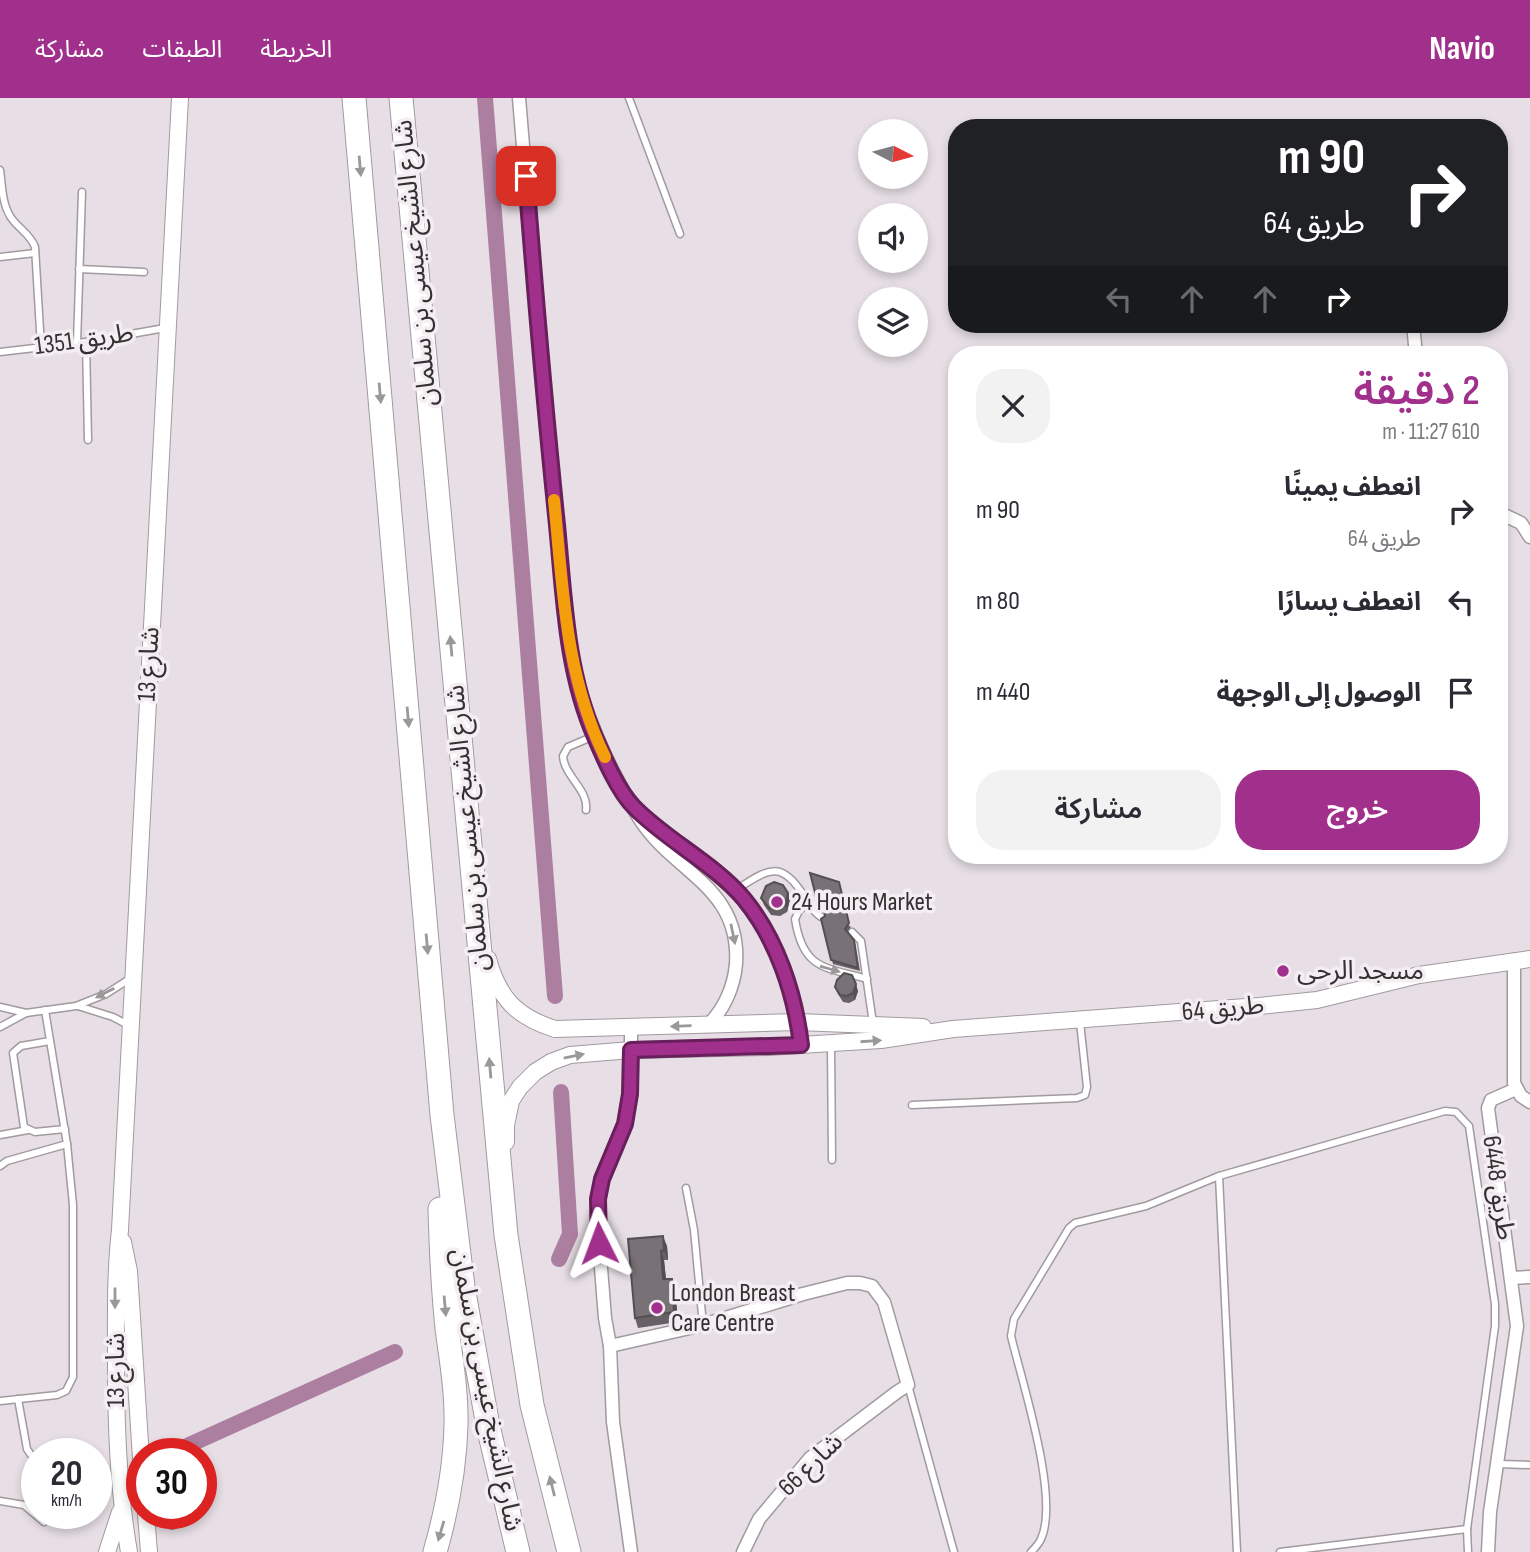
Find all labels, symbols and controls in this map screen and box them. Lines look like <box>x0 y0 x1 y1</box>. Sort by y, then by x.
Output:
text: Navio <box>1429 29 1495 69</box>
text: مشاركة <box>35 35 104 64</box>
text: الطبقات <box>142 35 222 64</box>
text: الخريطة <box>260 35 332 64</box>
street label: شارع الشيخ عيسى بن سلمان <box>388 118 447 408</box>
north arrow <box>858 119 928 189</box>
map controls <box>858 119 928 357</box>
text: 90 m <box>1278 129 1365 188</box>
pin <box>496 146 556 206</box>
icon: right <box>1389 147 1480 238</box>
one-way arrow <box>355 155 366 177</box>
icon: arrive <box>507 157 545 195</box>
button: sound <box>858 203 928 273</box>
text: طريق 64 <box>1263 204 1365 243</box>
icon: left <box>1100 280 1138 318</box>
icon: ahead <box>1173 280 1211 318</box>
icon: ahead <box>1246 280 1284 318</box>
icon: right <box>1319 280 1357 318</box>
button: layers <box>858 287 928 357</box>
street label: طريق 1351 <box>33 318 135 362</box>
text: 2 دقيقة <box>1354 366 1480 417</box>
button: close <box>976 369 1050 443</box>
one-way arrow <box>375 382 386 404</box>
text: 610 m · 11:27 <box>1382 418 1480 446</box>
text: انعطف يمينًا <box>1284 472 1421 503</box>
icon: right <box>1442 492 1480 530</box>
text: 90 m <box>976 495 1020 526</box>
text: طريق 64 <box>1348 525 1421 553</box>
icon: left <box>1442 583 1480 621</box>
text: 80 m <box>976 586 1020 617</box>
text: انعطف يسارًا <box>1277 587 1421 618</box>
street label: شارع 13 <box>132 626 168 702</box>
one-way arrow <box>445 635 456 657</box>
icon: arrive <box>1442 674 1480 712</box>
text: 440 m <box>976 677 1030 708</box>
text: الوصول إلى الوجهة <box>1217 678 1421 709</box>
street label: شارع الشيخ عيسى بن سلمان <box>440 683 499 973</box>
one-way arrow <box>403 706 414 728</box>
button: مشاركة <box>976 770 1221 850</box>
button: خروج <box>1235 770 1480 850</box>
place label: 24 Hours Market <box>791 887 933 918</box>
marker: 24 Hours Market <box>769 894 785 910</box>
one-way arrow <box>728 924 739 946</box>
one-way arrow <box>422 933 433 955</box>
place label: مسجد الرحى <box>1297 956 1424 987</box>
marker: مسجد الرحى <box>1275 963 1291 979</box>
one-way arrow <box>820 964 841 974</box>
one-way arrow <box>95 988 115 999</box>
street label: طريق 64 <box>1180 990 1266 1028</box>
one-way arrow <box>670 1021 692 1032</box>
one-way arrow <box>860 1035 882 1046</box>
one-way arrow <box>563 1050 585 1061</box>
one-way arrow <box>484 1056 495 1078</box>
street label: طريق 6448 <box>1475 1134 1521 1242</box>
position arrow <box>562 1206 636 1280</box>
street label: شارع الشيخ عيسى بن سلمان <box>440 1246 529 1535</box>
place label: London Breast Care Centre <box>671 1278 796 1339</box>
one-way arrow <box>109 1287 121 1309</box>
one-way arrow <box>440 1295 451 1317</box>
marker: London Breast Care Centre <box>649 1300 665 1316</box>
street label: شارع 13 <box>101 1333 134 1407</box>
street label: شارع 66 <box>772 1427 851 1505</box>
speed limit sign: 30 <box>126 1438 217 1529</box>
text: 20 <box>51 1453 83 1496</box>
one-way arrow <box>546 1475 557 1497</box>
text: km/h <box>51 1490 82 1511</box>
one-way arrow <box>436 1521 446 1542</box>

